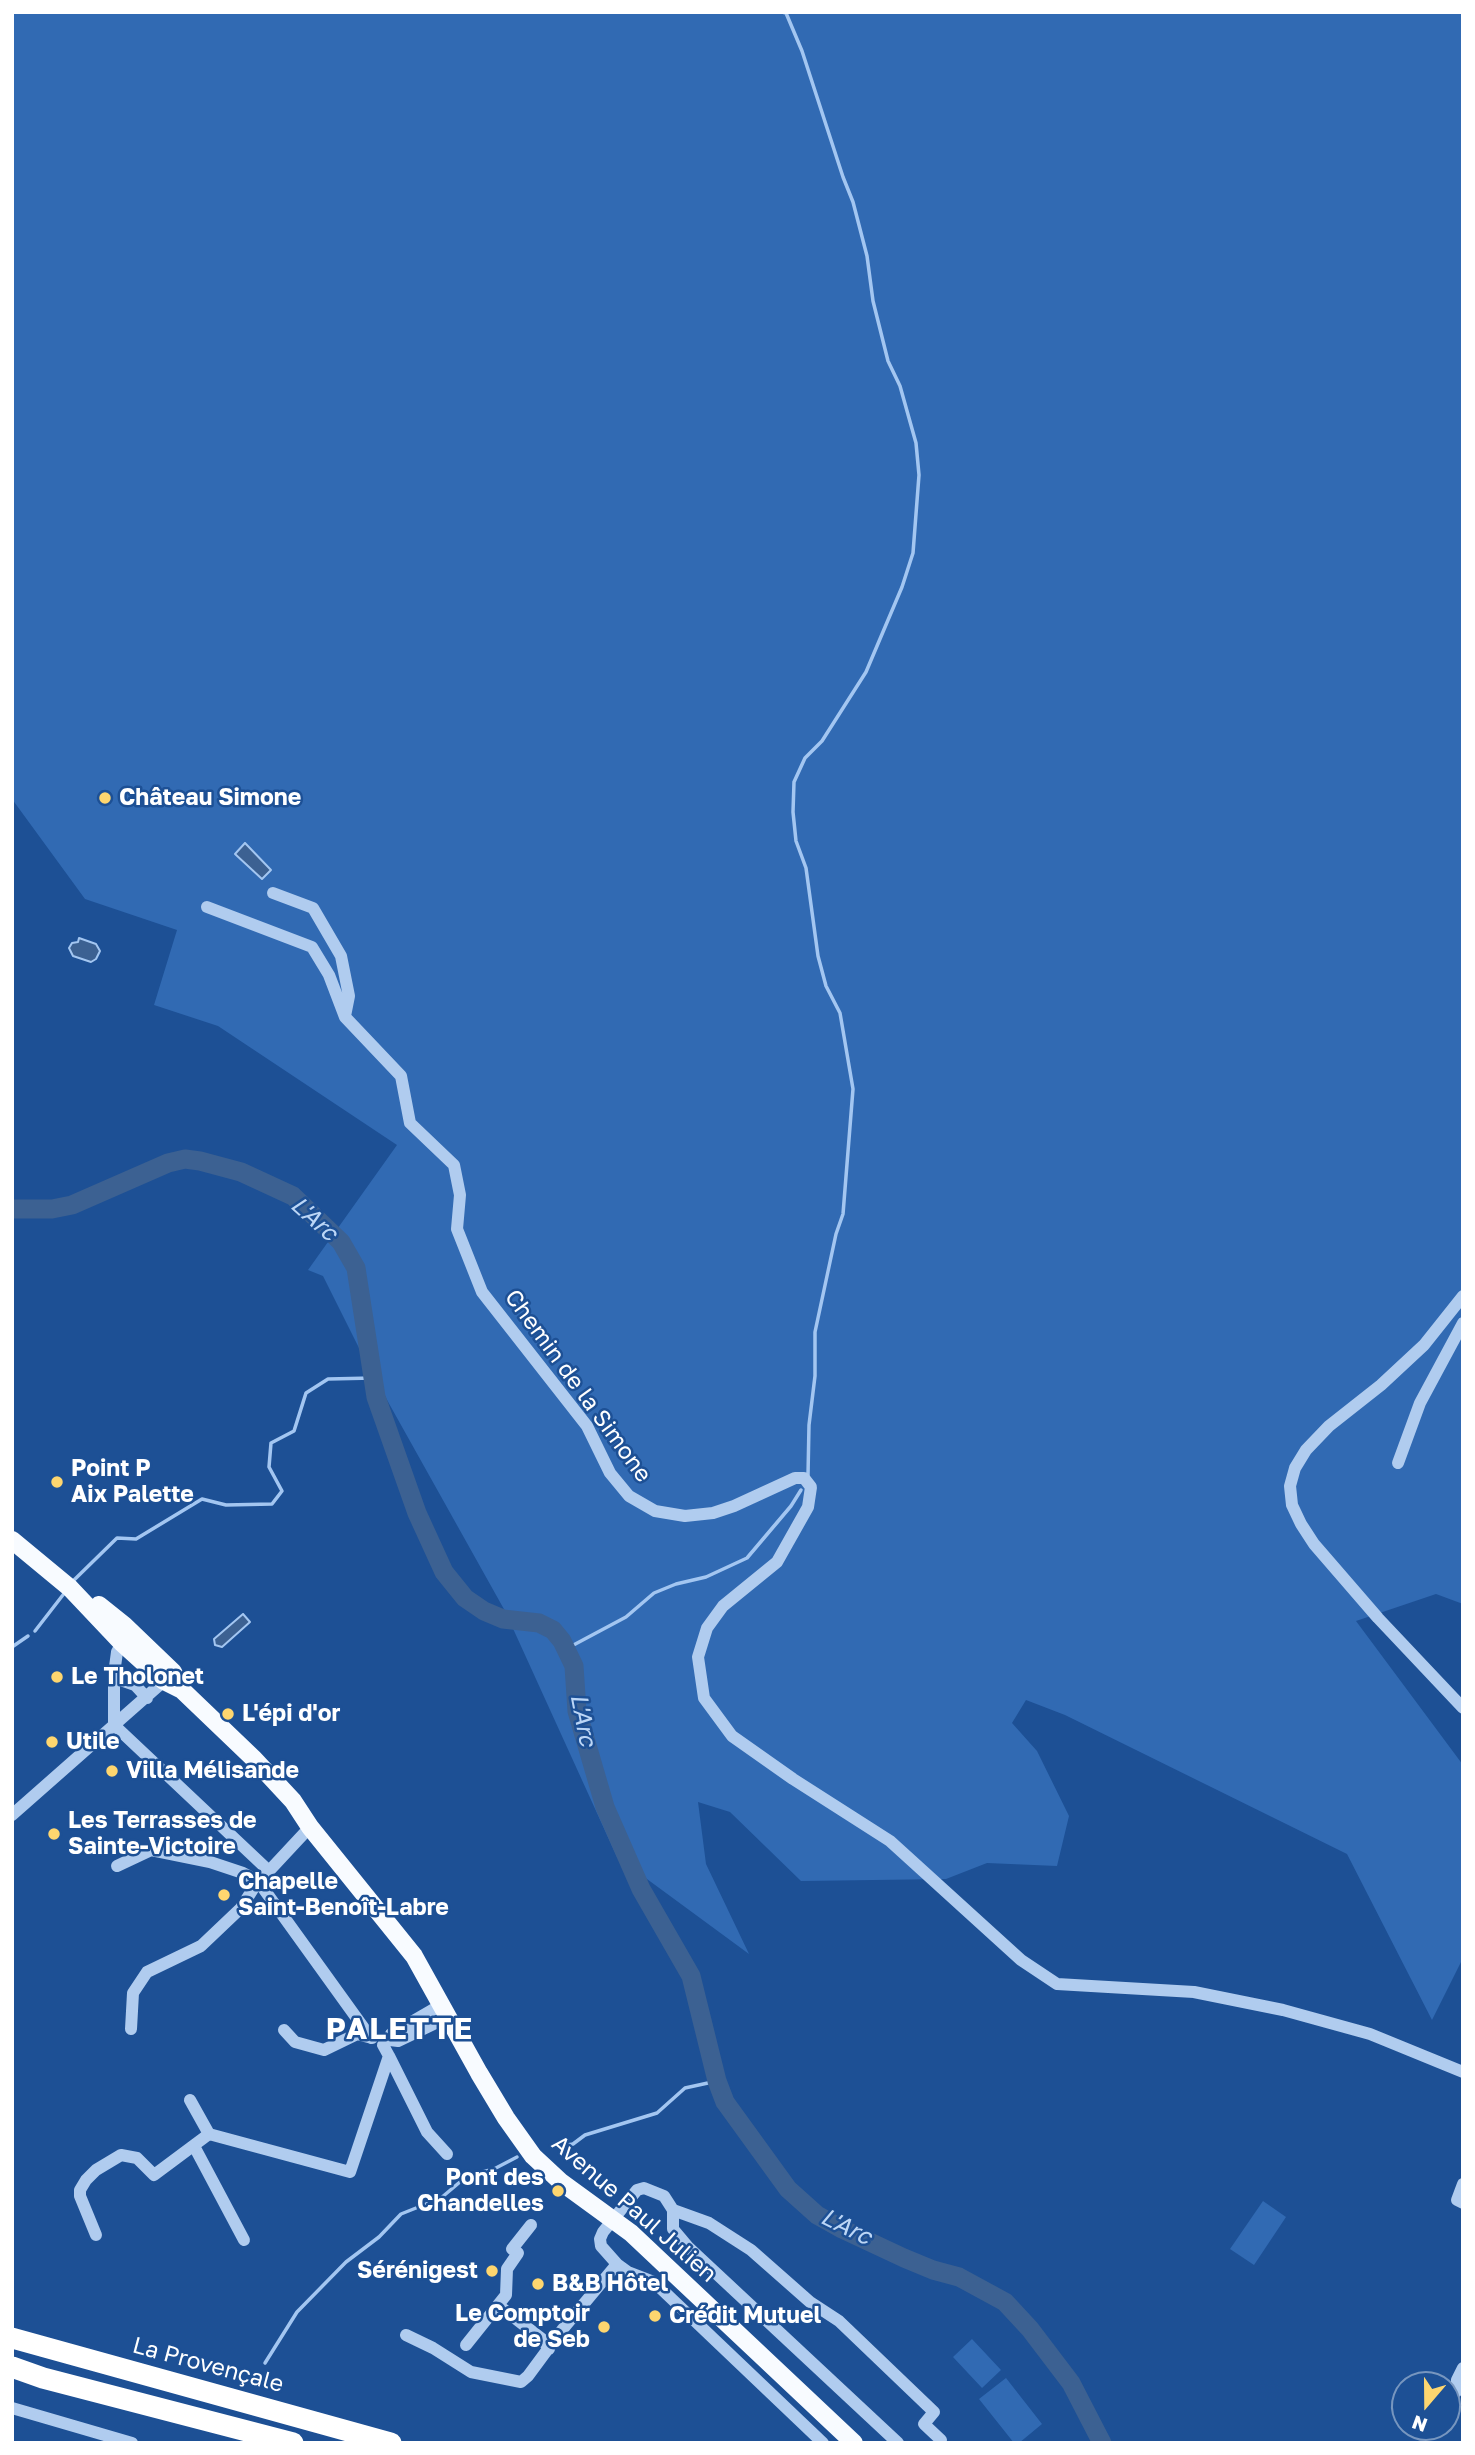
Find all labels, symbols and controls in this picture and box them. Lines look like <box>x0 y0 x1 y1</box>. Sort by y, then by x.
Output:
place label: Château Simone <box>119 784 301 812</box>
marker: Château Simone <box>97 790 113 806</box>
water label: L'Arc <box>285 1191 343 1247</box>
street label: Chemin de la Simone <box>499 1284 657 1488</box>
place label: Point P Aix Palette <box>71 1455 194 1509</box>
marker: Point P Aix Palette <box>49 1474 65 1490</box>
place label: Le Tholonet <box>71 1663 204 1691</box>
marker: Le Tholonet <box>49 1669 65 1685</box>
water label: L'Arc <box>564 1691 602 1749</box>
place label: L'épi d'or <box>242 1700 340 1728</box>
marker: L'épi d'or <box>220 1706 236 1722</box>
place label: Utile <box>66 1728 119 1756</box>
marker: Utile <box>44 1734 60 1750</box>
place label: Villa Mélisande <box>126 1757 299 1785</box>
marker: Villa Mélisande <box>104 1763 120 1779</box>
place label: Les Terrasses de Sainte-Victoire <box>68 1807 257 1861</box>
marker: Les Terrasses de Sainte-Victoire <box>46 1826 62 1842</box>
place label: Chapelle Saint-Benoît-Labre <box>238 1868 449 1922</box>
marker: Chapelle Saint-Benoît-Labre <box>216 1887 232 1903</box>
district label: PALETTE <box>327 2011 473 2047</box>
street label: Avenue Paul Julien <box>546 2130 722 2288</box>
place label: Pont des Chandelles <box>417 2164 544 2218</box>
marker: Pont des Chandelles <box>550 2183 566 2199</box>
water label: L'Arc <box>816 2202 876 2252</box>
place label: Sérénigest <box>357 2257 478 2285</box>
marker: Sérénigest <box>484 2263 500 2279</box>
place label: B&B Hôtel <box>552 2270 668 2298</box>
marker: B&B Hôtel <box>530 2276 546 2292</box>
place label: Le Comptoir de Seb <box>455 2300 590 2354</box>
place label: Crédit Mutuel <box>669 2302 821 2330</box>
marker: Crédit Mutuel <box>647 2308 663 2324</box>
marker: Le Comptoir de Seb <box>596 2319 612 2335</box>
street label: La Provençale <box>130 2332 286 2398</box>
north arrow <box>1391 2371 1461 2441</box>
text: N <box>1409 2411 1430 2438</box>

